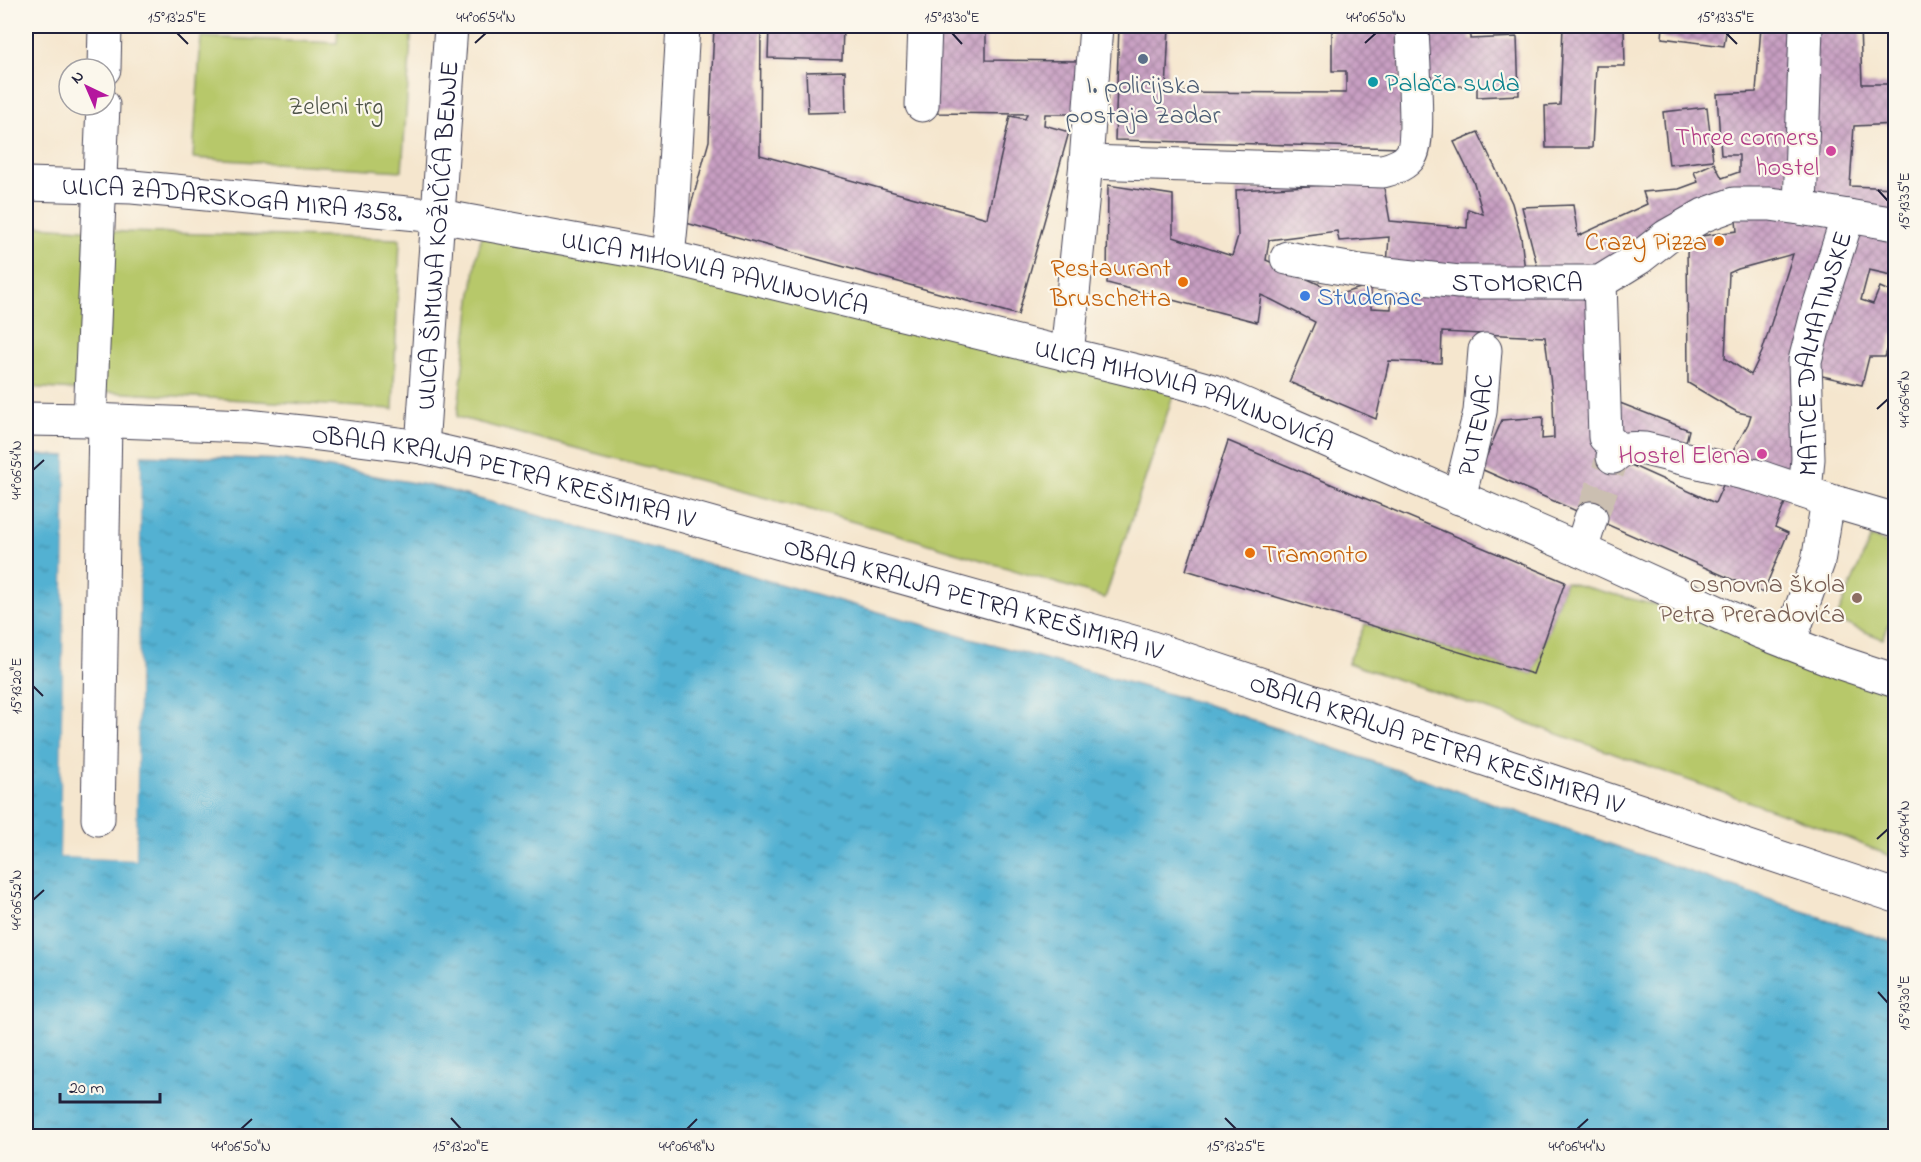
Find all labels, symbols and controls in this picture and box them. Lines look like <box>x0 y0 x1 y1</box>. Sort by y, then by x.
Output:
text: 15°13'25"E <box>148 7 206 29</box>
text: 44°06'54"N <box>456 7 516 29</box>
text: 15°13'30"E <box>924 7 980 29</box>
text: 44°06'50"N <box>1346 7 1406 29</box>
text: 15°13'35"E <box>1697 7 1755 29</box>
marker: I. policijska postaja Zadar <box>1136 52 1150 66</box>
north arrow <box>57 57 117 117</box>
street label: ULICA ŠIMUNA KOŽIČIĆA BENJE <box>409 60 471 412</box>
text: N <box>66 65 90 90</box>
place label: Palača suda <box>1385 66 1520 104</box>
place label: I. policijska postaja Zadar <box>1066 68 1221 136</box>
marker: Palača suda <box>1366 75 1380 89</box>
park label: Zeleni trg <box>289 89 383 127</box>
place label: Three corners hostel <box>1675 120 1819 188</box>
marker: Three corners hostel <box>1824 144 1838 158</box>
street label: ULICA ZADARSKOGA MIRA 1358. <box>61 169 404 234</box>
text: 15°13'35"E <box>1894 172 1916 230</box>
street label: ULICA MIHOVILA PAVLINOVIĆA <box>558 222 872 327</box>
place label: Crazy Pizza <box>1585 225 1707 263</box>
street label: MATICE DALMATINSKE <box>1788 227 1864 478</box>
marker: Crazy Pizza <box>1712 234 1726 248</box>
place label: Restaurant Bruschetta <box>1049 251 1171 319</box>
street label: STOMORICA <box>1452 266 1583 304</box>
marker: Restaurant Bruschetta <box>1176 275 1190 289</box>
place label: Studenac <box>1317 280 1422 318</box>
marker: Studenac <box>1298 289 1312 303</box>
street label: ULICA MIHOVILA PAVLINOVIĆA <box>1030 331 1340 463</box>
text: 44°06'46"N <box>1894 370 1916 428</box>
street label: PUTEVAC <box>1449 373 1505 480</box>
street label: OBALA KRALJA PETRA KREŠIMIRA IV <box>310 417 700 540</box>
place label: Hostel Elena <box>1618 438 1750 476</box>
text: 44°06'54"N <box>6 440 28 500</box>
marker: Hostel Elena <box>1755 447 1769 461</box>
street label: OBALA KRALJA PETRA KREŠIMIRA IV <box>778 529 1168 673</box>
place label: Tramonto <box>1262 537 1368 575</box>
marker: Tramonto <box>1243 546 1257 560</box>
place label: Osnovna škola Petra Preradovića <box>1659 567 1845 635</box>
marker: Osnovna škola Petra Preradovića <box>1850 591 1864 605</box>
text: 15°13'20"E <box>6 658 28 714</box>
street label: OBALA KRALJA PETRA KREŠIMIRA IV <box>1244 666 1629 826</box>
text: 44°06'44"N <box>1894 800 1916 858</box>
text: 44°06'52"N <box>6 870 28 930</box>
text: 15°13'30"E <box>1894 975 1916 1031</box>
scale bar <box>60 1066 160 1104</box>
text: 20 m <box>69 1076 104 1102</box>
text: 44°06'50"N <box>211 1136 271 1158</box>
text: 15°13'20"E <box>433 1136 489 1158</box>
text: 44°06'48"N <box>659 1136 715 1158</box>
text: 15°13'25"E <box>1207 1136 1265 1158</box>
text: 44°06'44"N <box>1548 1136 1606 1158</box>

